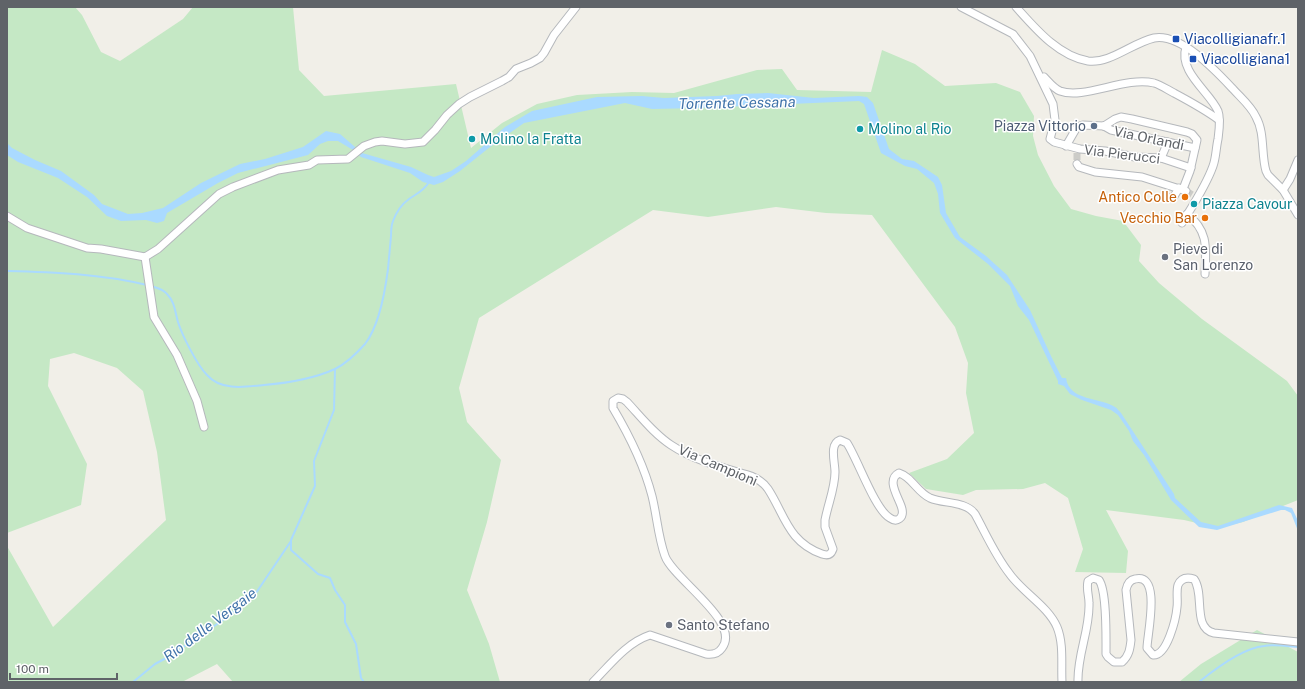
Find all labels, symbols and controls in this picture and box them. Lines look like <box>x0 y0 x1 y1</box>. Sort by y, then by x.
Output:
place label: Viacolligianafr.1 <box>1184 31 1286 47</box>
marker: Viacolligianafr.1 <box>1171 34 1181 44</box>
place label: Viacolligiana1 <box>1201 51 1290 67</box>
marker: Viacolligiana1 <box>1188 54 1198 64</box>
water label: Torrente Cessana <box>678 93 796 112</box>
place label: Piazza Vittorio <box>994 118 1086 134</box>
place label: Molino al Rio <box>868 121 951 137</box>
marker: Piazza Vittorio <box>1089 121 1099 131</box>
street label: Via Orlandi <box>1112 123 1186 153</box>
marker: Molino al Rio <box>855 124 865 134</box>
place label: Molino la Fratta <box>480 131 581 147</box>
marker: Molino la Fratta <box>467 134 477 144</box>
street label: Via Pierucci <box>1083 141 1161 167</box>
place label: Antico Colle <box>1098 189 1177 205</box>
marker: Antico Colle <box>1180 192 1190 202</box>
place label: Piazza Cavour <box>1202 196 1292 212</box>
marker: Piazza Cavour <box>1189 199 1199 209</box>
place label: Vecchio Bar <box>1120 210 1197 226</box>
marker: Vecchio Bar <box>1200 213 1210 223</box>
place label: Pieve di San Lorenzo <box>1173 241 1253 273</box>
marker: Pieve di San Lorenzo <box>1160 252 1170 262</box>
street label: Via Campioni <box>676 441 760 489</box>
water label: Rio delle Vergaie <box>160 584 260 665</box>
place label: Santo Stefano <box>677 617 770 633</box>
marker: Santo Stefano <box>664 620 674 630</box>
scale bar <box>10 655 117 681</box>
text: 100 m <box>16 662 49 676</box>

